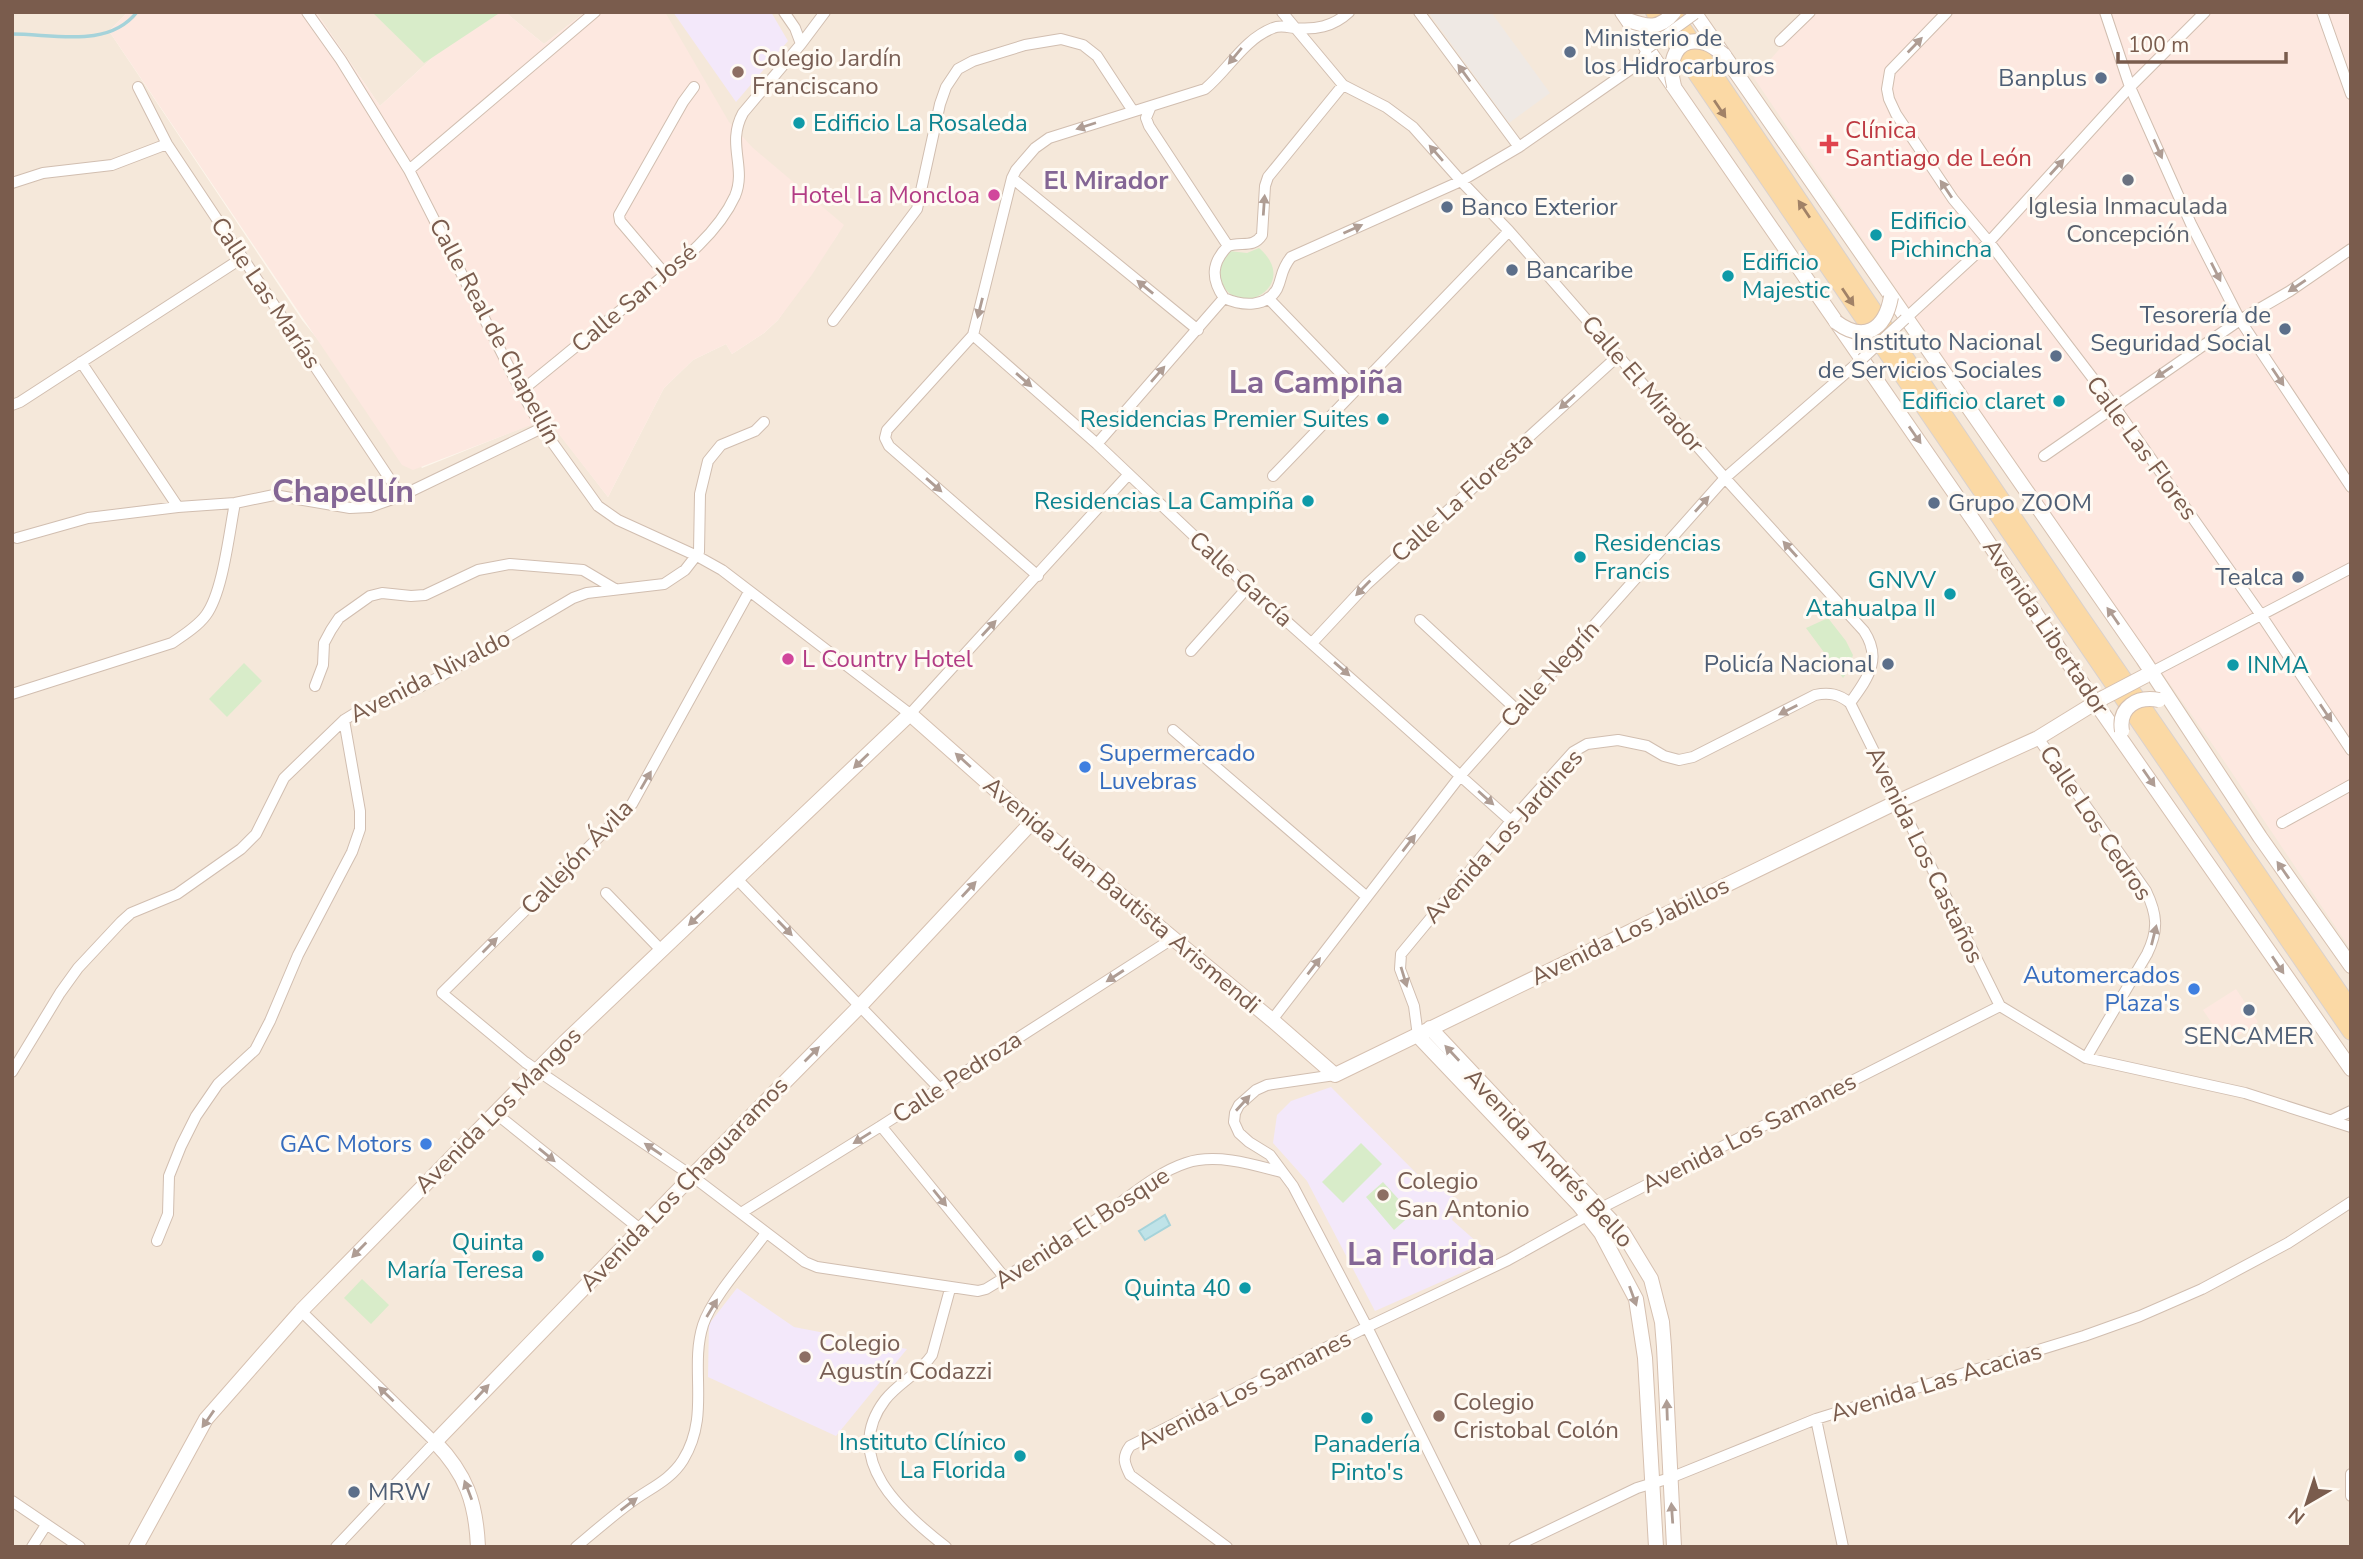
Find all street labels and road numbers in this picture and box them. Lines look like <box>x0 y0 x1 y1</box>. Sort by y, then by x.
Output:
street label: Calle Las Marías <box>203 211 329 375</box>
street label: Calle Real de Chapellín <box>422 212 568 450</box>
street label: Calle San José <box>565 236 703 360</box>
street label: Calle El Mirador <box>1575 309 1712 460</box>
street label: Calle Las Flores <box>2079 369 2205 527</box>
street label: Calle La Floresta <box>1384 425 1540 569</box>
street label: Calle García <box>1182 524 1300 634</box>
street label: Avenida Libertador <box>1975 533 2117 721</box>
street label: Calle Negrín <box>1493 614 1607 734</box>
street label: Avenida Nivaldo <box>344 622 516 730</box>
street label: Calle Los Cedros <box>2032 739 2160 907</box>
street label: Avenida Los Castaños <box>1859 741 1991 969</box>
street label: Avenida Los Jardines <box>1416 742 1590 930</box>
street label: Avenida Juan Bautista Arismendi <box>977 769 1267 1021</box>
street label: Callejón Ávila <box>514 792 640 922</box>
street label: Avenida Los Jabillos <box>1526 869 1734 993</box>
street label: Avenida Los Mangos <box>408 1020 588 1200</box>
street label: Calle Pedroza <box>886 1023 1028 1131</box>
street label: Avenida Andrés Bello <box>1457 1061 1641 1255</box>
street label: Avenida Los Samanes <box>1636 1065 1862 1201</box>
street label: Avenida Los Chaguaramos <box>573 1070 795 1298</box>
street label: Avenida El Bosque <box>988 1159 1176 1297</box>
street label: Avenida Los Samanes <box>1131 1322 1357 1458</box>
street label: Avenida Las Acacias <box>1826 1335 2046 1429</box>

